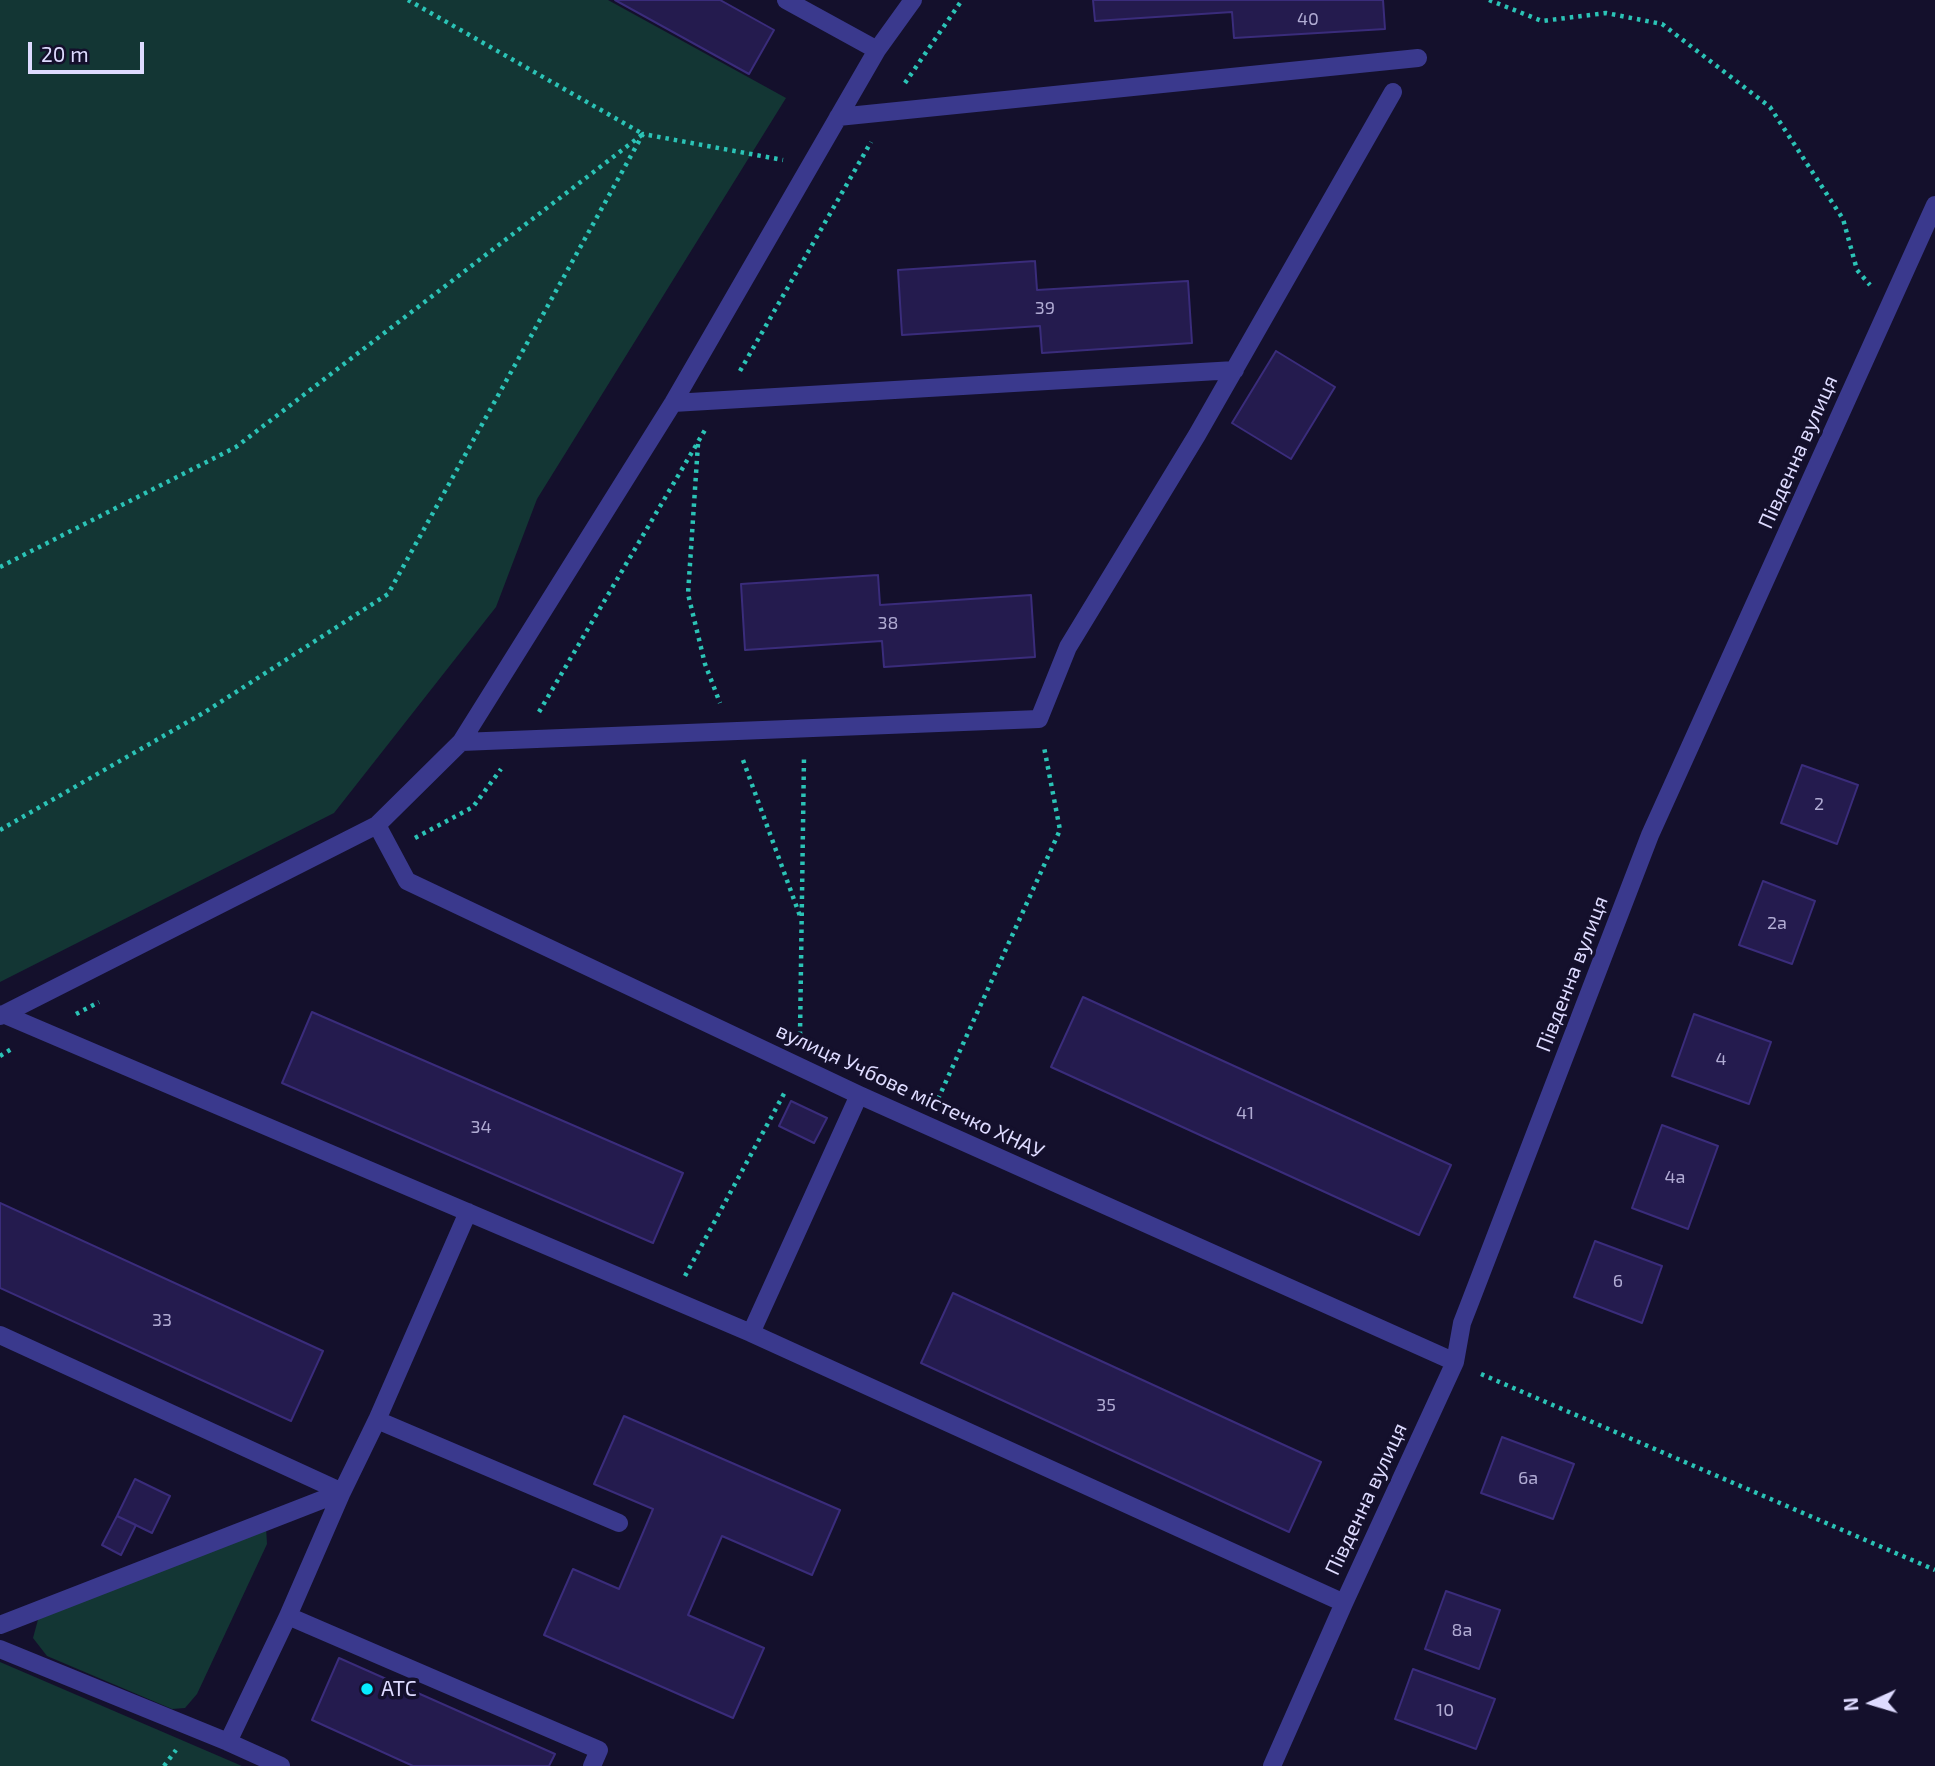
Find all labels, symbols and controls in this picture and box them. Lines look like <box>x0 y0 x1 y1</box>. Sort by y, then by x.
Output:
house number: 40 <box>1297 8 1319 30</box>
scale bar <box>32 28 147 72</box>
text: 20 m <box>41 41 89 66</box>
house number: 39 <box>1035 297 1055 319</box>
street label: Південна вулиця <box>1753 371 1843 533</box>
house number: 38 <box>878 612 898 634</box>
house number: 2 <box>1814 793 1824 815</box>
street label: Південна вулиця <box>1531 892 1613 1056</box>
house number: 2а <box>1767 912 1787 934</box>
street label: вулиця Учбове містечко ХНАУ <box>772 1018 1048 1164</box>
house number: 4 <box>1715 1048 1727 1070</box>
house number: 41 <box>1236 1102 1254 1124</box>
house number: 34 <box>470 1116 492 1138</box>
house number: 4а <box>1664 1166 1686 1188</box>
house number: 6 <box>1613 1270 1623 1292</box>
house number: 33 <box>152 1309 172 1331</box>
house number: 35 <box>1096 1394 1116 1416</box>
street label: Південна вулиця <box>1320 1419 1412 1579</box>
house number: 6а <box>1518 1467 1538 1489</box>
house number: 8а <box>1452 1619 1472 1641</box>
north arrow <box>1837 1668 1907 1738</box>
place label: АТС <box>381 1676 417 1702</box>
marker: АТС <box>359 1681 375 1697</box>
text: N <box>1839 1697 1863 1712</box>
house number: 10 <box>1436 1699 1454 1721</box>

